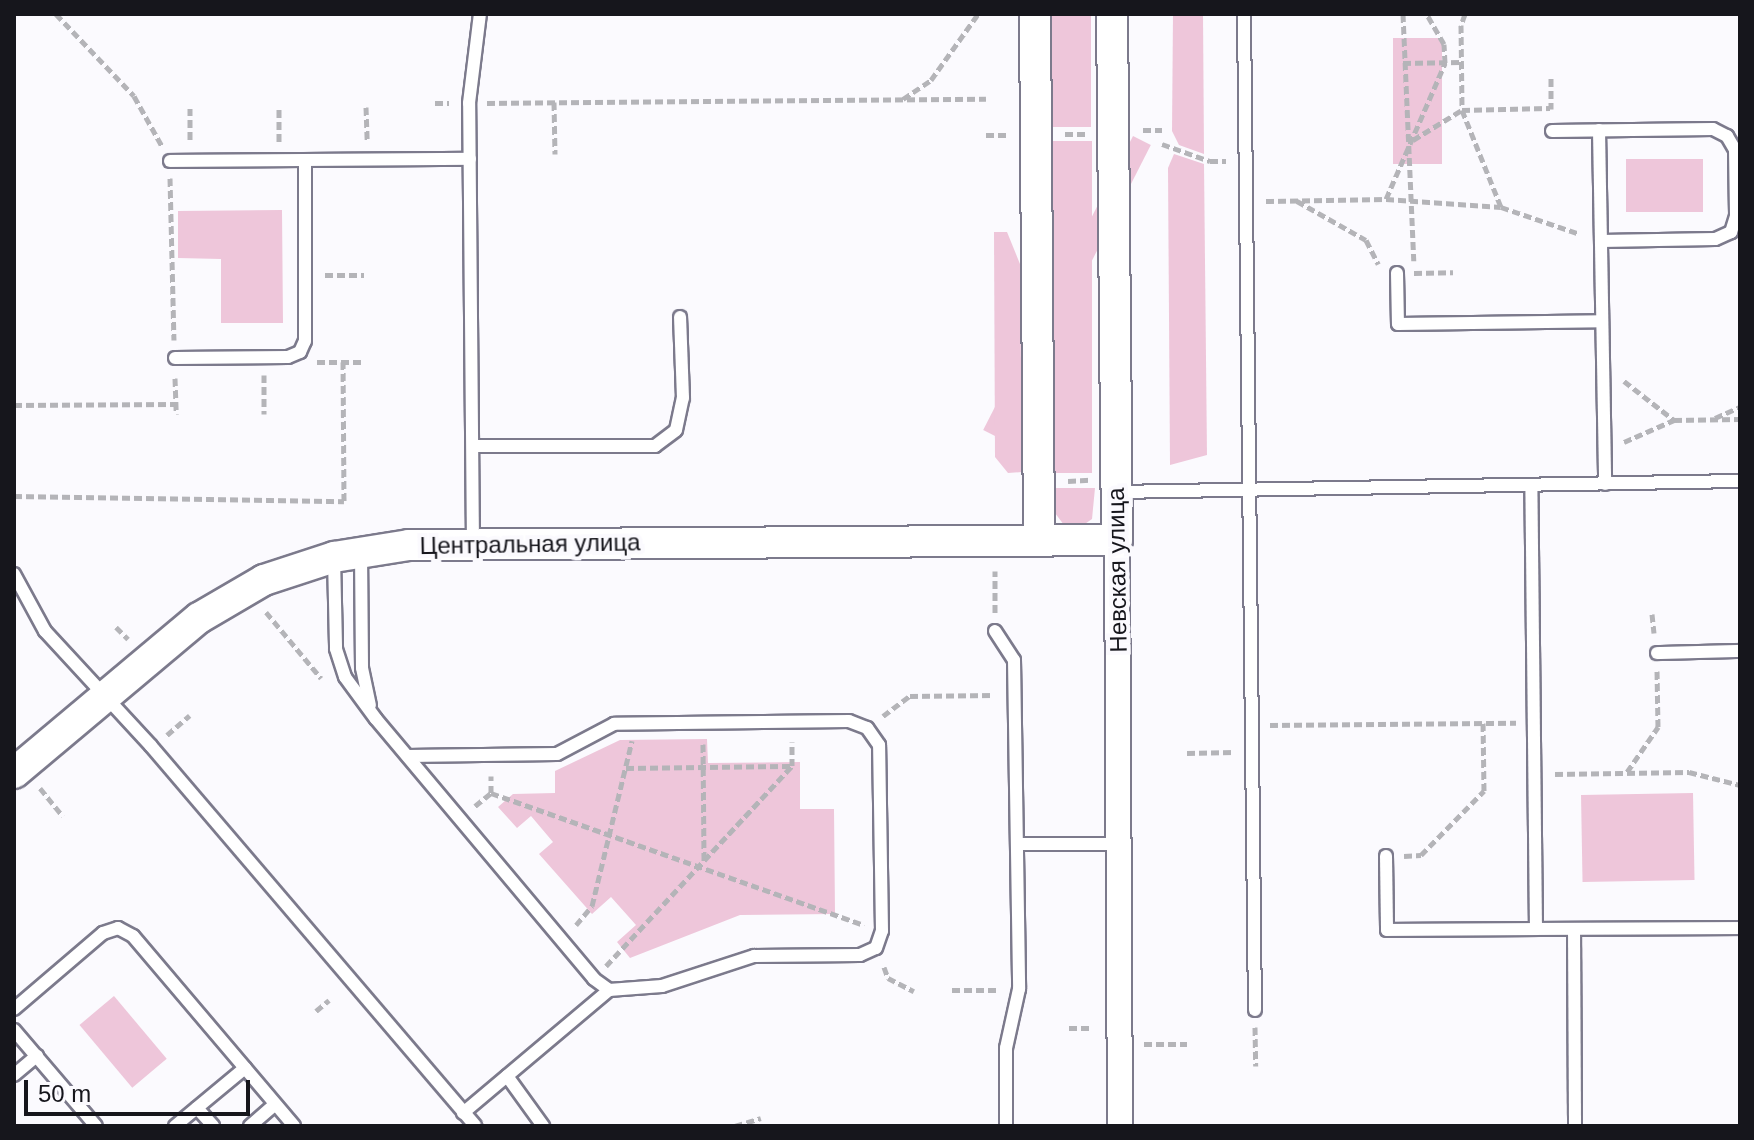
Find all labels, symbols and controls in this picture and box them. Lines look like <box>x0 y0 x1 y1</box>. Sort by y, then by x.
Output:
street label: Невская улица <box>1101 487 1133 653</box>
street label: Центральная улица <box>419 528 641 560</box>
scale bar <box>28 1064 254 1114</box>
text: 50 m <box>38 1080 91 1107</box>

